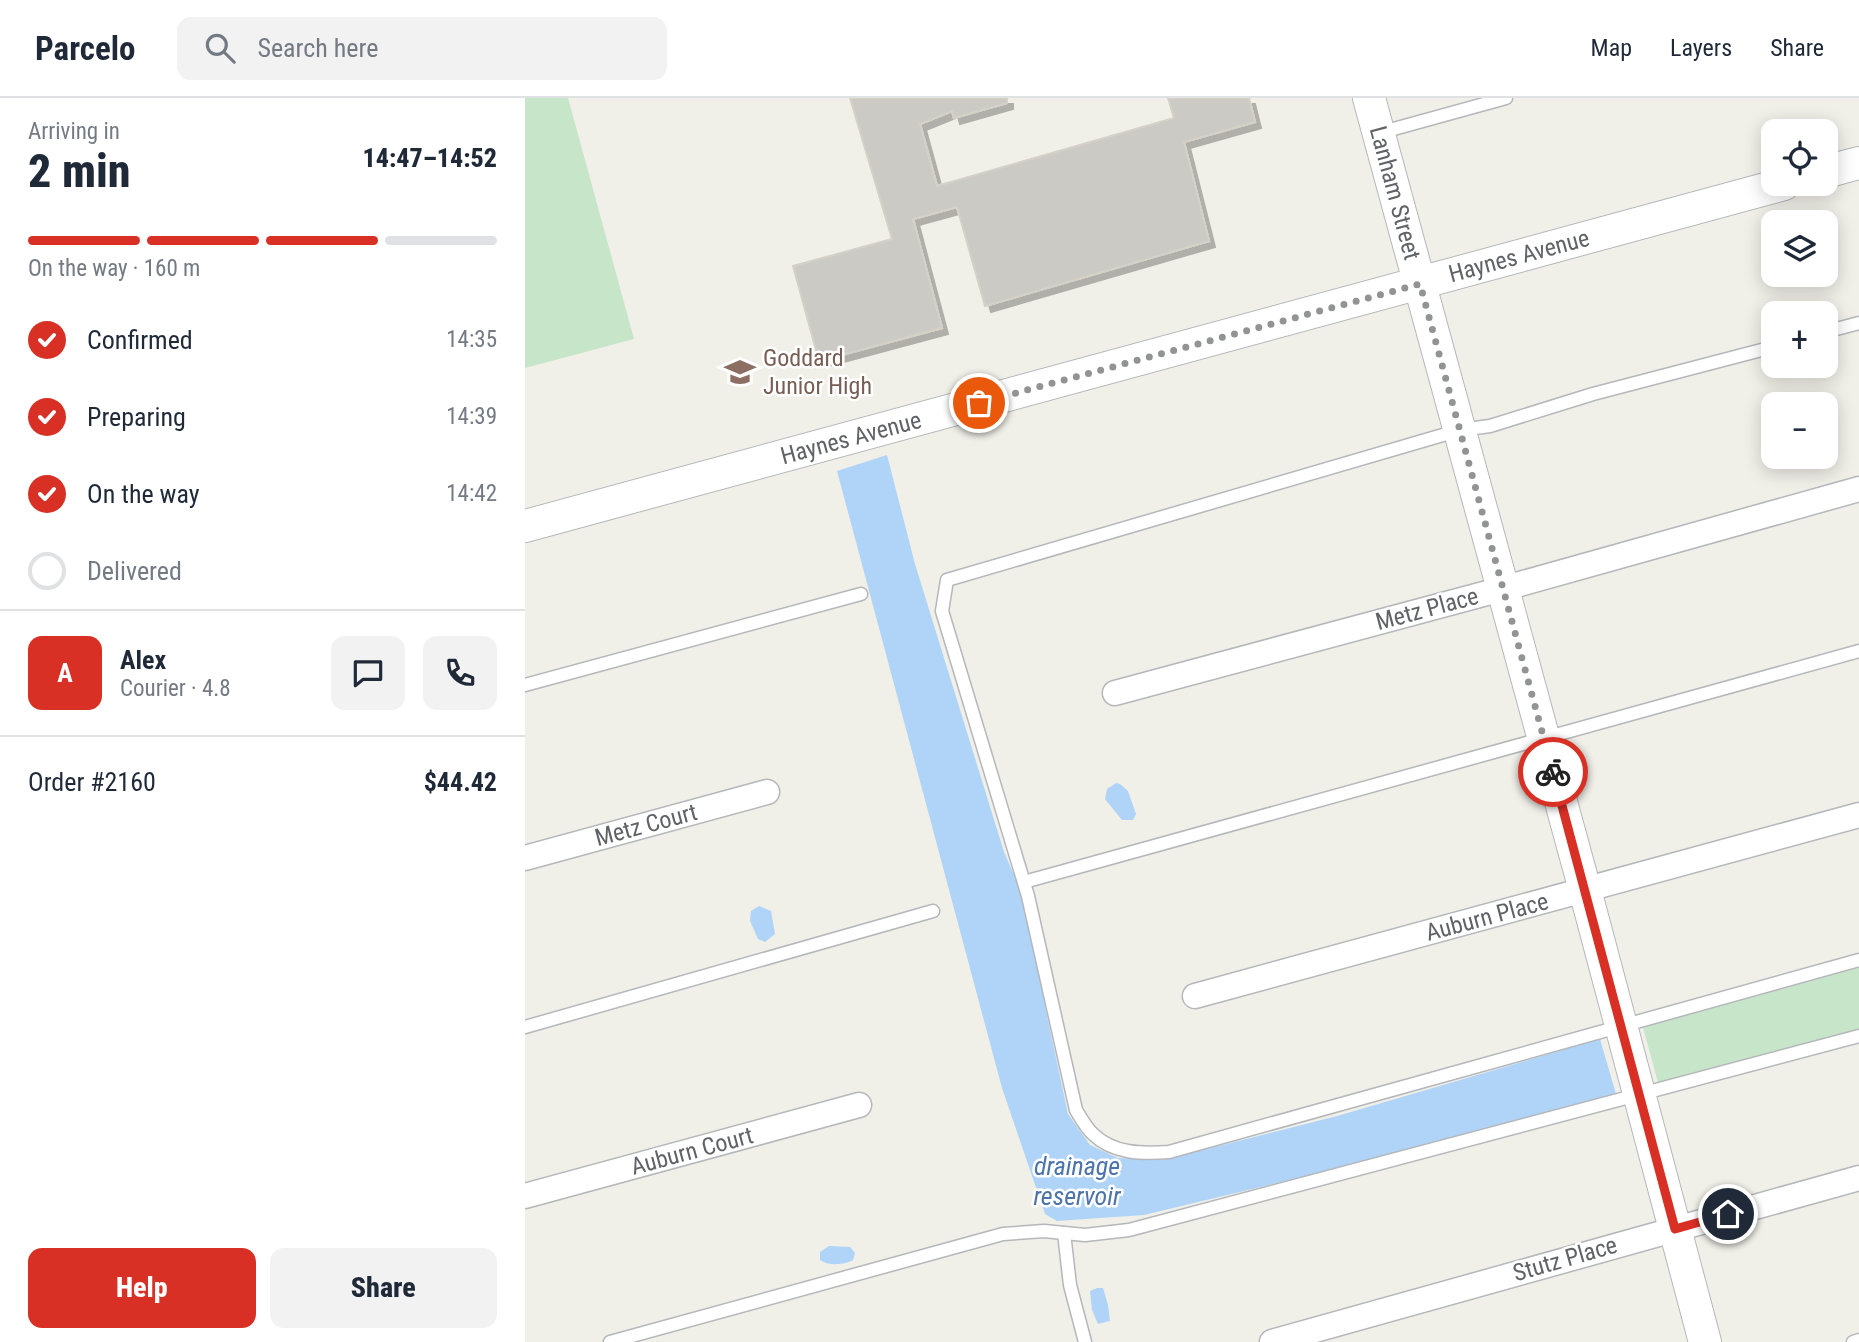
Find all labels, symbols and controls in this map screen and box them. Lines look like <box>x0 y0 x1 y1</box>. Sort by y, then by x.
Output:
search box <box>177 17 667 80</box>
text: Parcelo <box>35 29 135 68</box>
icon: search <box>201 29 239 67</box>
text: Search here <box>257 33 378 63</box>
text: Map <box>1591 34 1632 62</box>
text: Layers <box>1670 34 1732 62</box>
text: Share <box>1770 34 1824 62</box>
text: Arriving in <box>28 118 120 145</box>
map controls <box>1761 119 1838 469</box>
button: locate <box>1761 119 1838 196</box>
street label: Lanham Street <box>1364 123 1426 263</box>
text: 14:47–14:52 <box>363 143 497 173</box>
text: 2 min <box>28 144 131 198</box>
button: layers <box>1761 210 1838 287</box>
street label: Haynes Avenue <box>1446 224 1592 288</box>
text: On the way · 160 m <box>28 255 200 282</box>
button: + <box>1761 301 1838 378</box>
icon: check <box>28 321 66 359</box>
text: Confirmed <box>87 325 193 355</box>
text: 14:35 <box>446 326 497 353</box>
place label: Goddard Junior High <box>763 344 872 400</box>
school or university icon: Goddard Junior High <box>723 355 757 389</box>
pin <box>949 373 1009 433</box>
icon: bag <box>960 384 998 422</box>
button: − <box>1761 392 1838 469</box>
icon: check <box>28 398 66 436</box>
text: Preparing <box>87 402 186 432</box>
text: 14:39 <box>446 403 497 430</box>
street label: Haynes Avenue <box>778 406 924 470</box>
icon: check <box>28 475 66 513</box>
text: On the way <box>87 479 200 509</box>
text: 14:42 <box>446 480 497 507</box>
text: Delivered <box>87 556 182 586</box>
street label: Metz Place <box>1373 582 1481 636</box>
button: chat <box>331 636 405 710</box>
button: phone <box>423 636 497 710</box>
text: Alex <box>120 645 166 675</box>
text: A <box>57 658 73 688</box>
text: Courier · 4.8 <box>120 675 231 702</box>
courier <box>1518 737 1588 807</box>
icon: bike <box>1534 753 1572 791</box>
text: Order #2160 <box>28 767 156 797</box>
text: $44.42 <box>424 767 497 797</box>
street label: Metz Court <box>592 798 700 852</box>
street label: Auburn Place <box>1423 887 1551 947</box>
street label: Auburn Court <box>628 1121 756 1181</box>
water label: drainage reservoir <box>1033 1151 1122 1211</box>
pin <box>1698 1184 1758 1244</box>
icon: home <box>1709 1195 1747 1233</box>
street label: Stutz Place <box>1510 1231 1620 1287</box>
button: Help <box>28 1248 256 1328</box>
button: Share <box>270 1248 497 1328</box>

